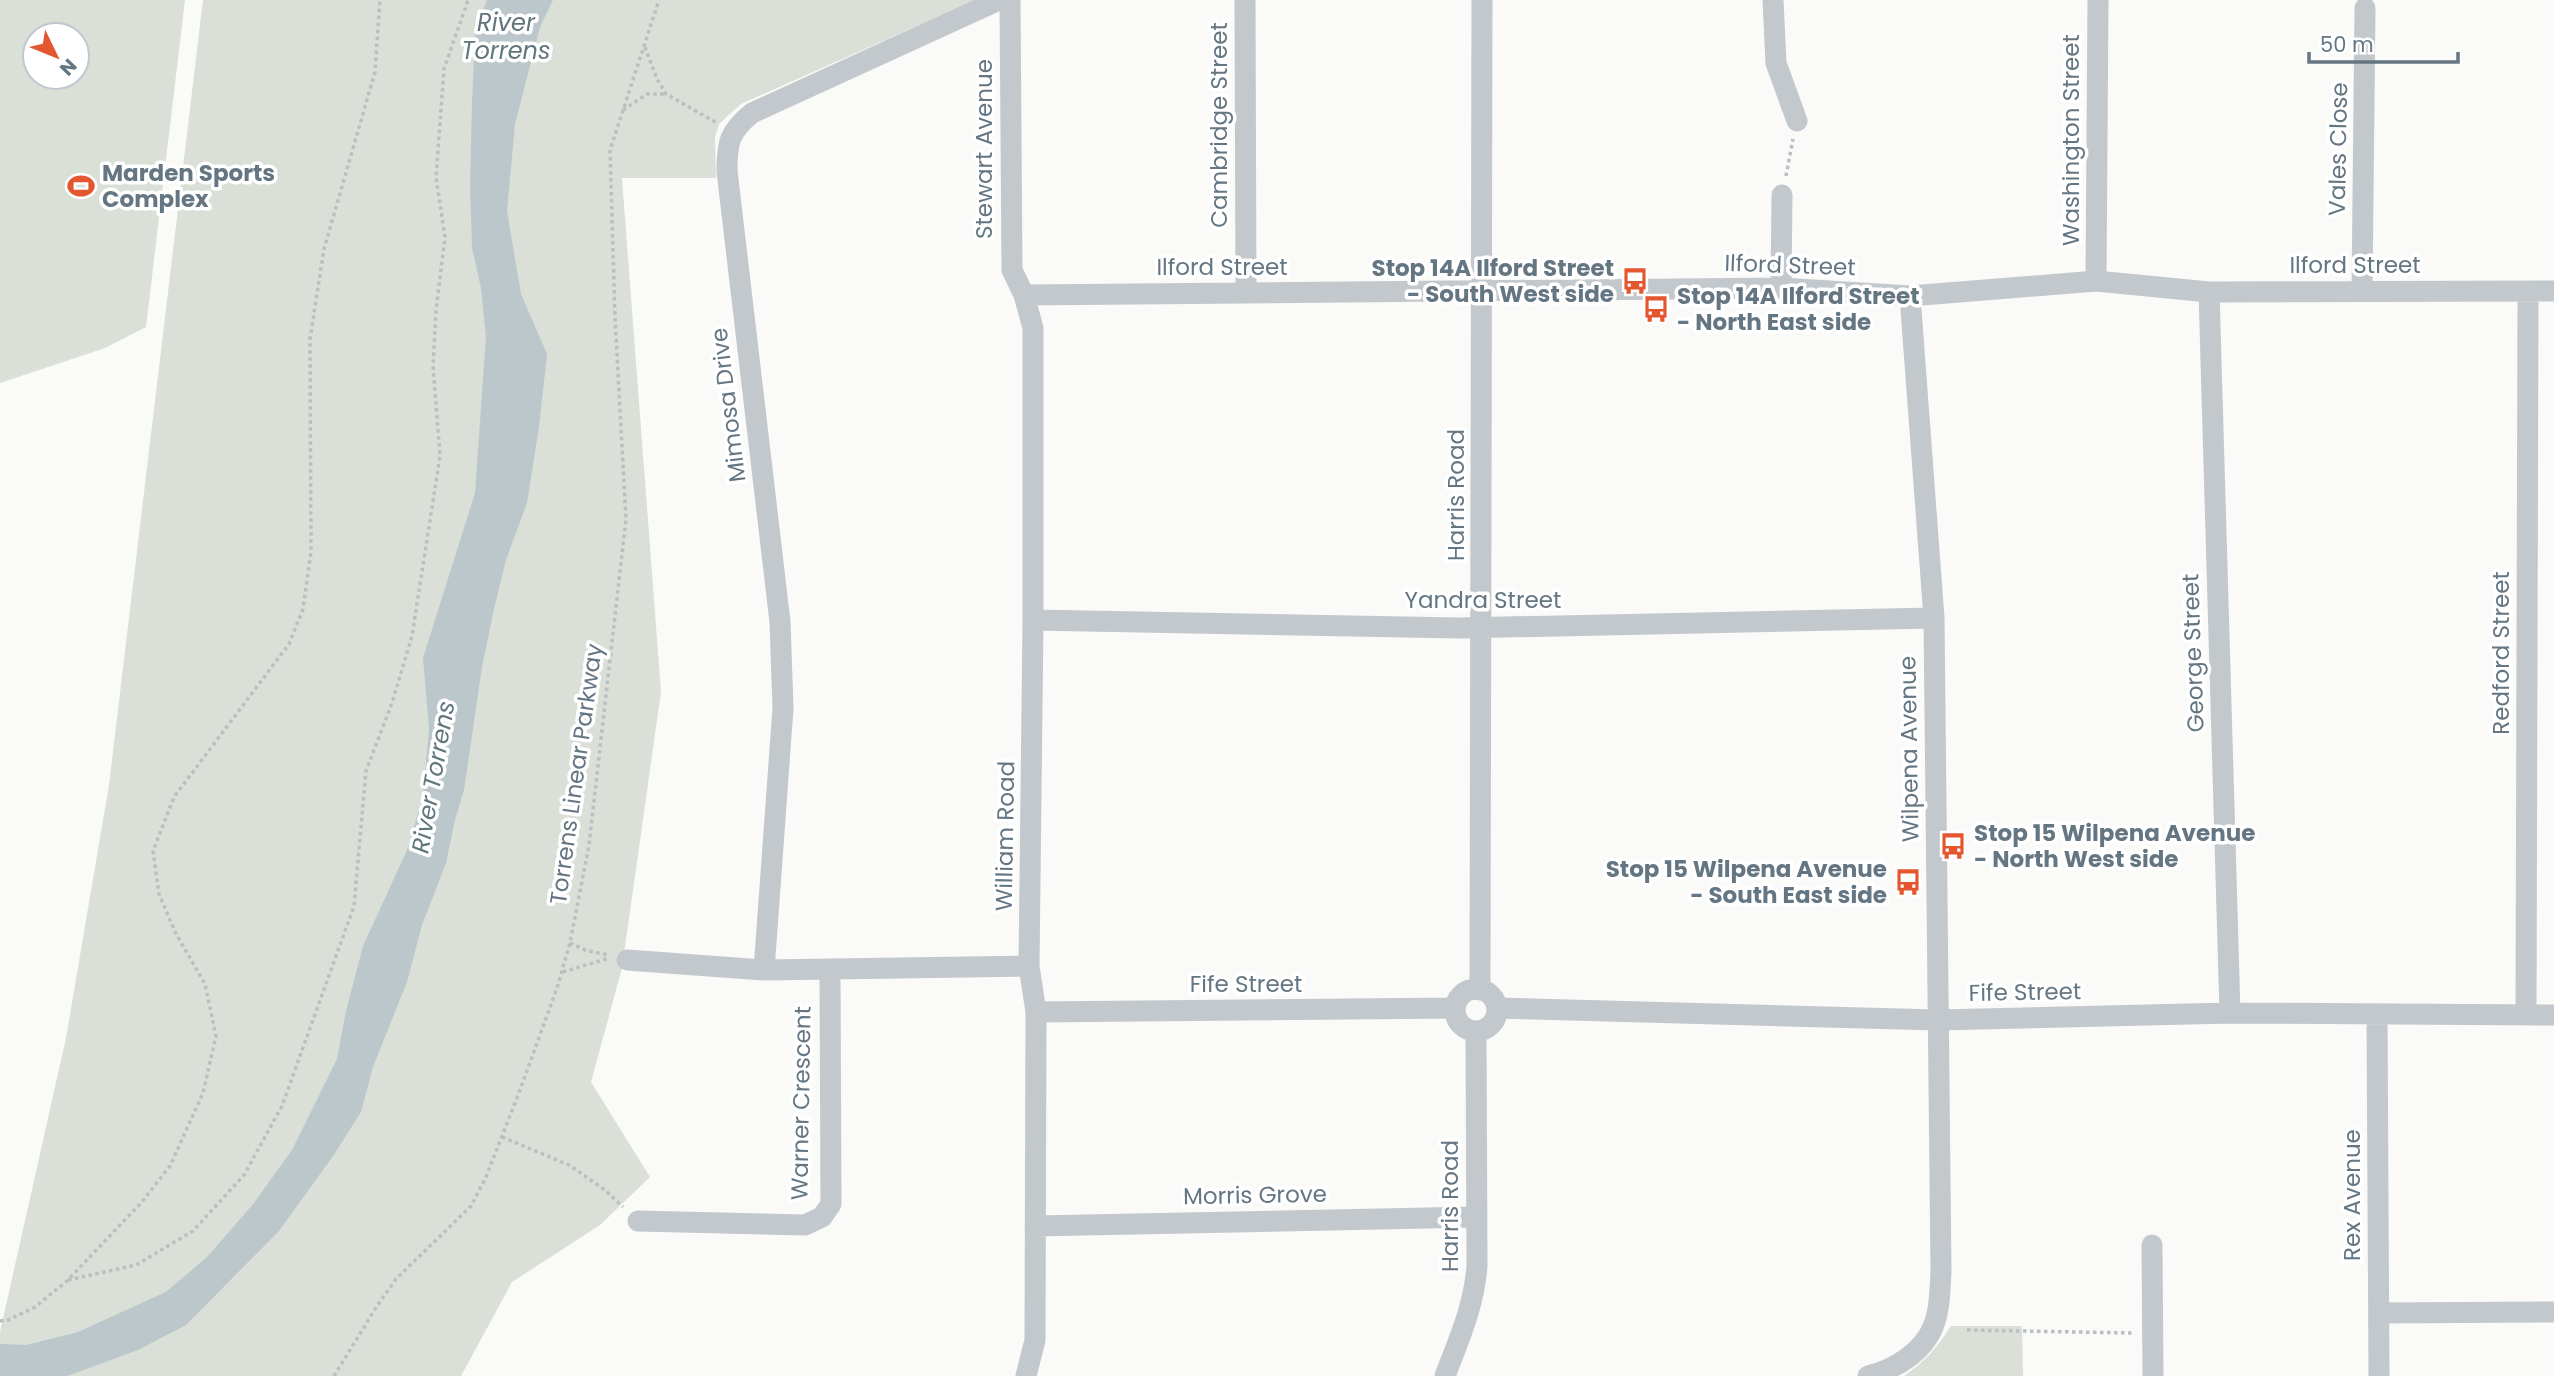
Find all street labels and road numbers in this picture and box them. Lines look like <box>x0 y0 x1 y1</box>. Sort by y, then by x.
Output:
street label: Cambridge Street <box>1203 22 1235 228</box>
street label: Washington Street <box>2055 34 2087 246</box>
street label: Stewart Avenue <box>968 59 1000 239</box>
street label: Vales Close <box>2321 82 2355 216</box>
street label: Ilford Street <box>1724 247 1856 283</box>
street label: Ilford Street <box>2289 249 2421 281</box>
street label: Ilford Street <box>1156 251 1288 283</box>
street label: Mimosa Drive <box>703 326 753 484</box>
street label: Harris Road <box>1440 429 1472 561</box>
street label: Redford Street <box>2485 571 2517 735</box>
street label: George Street <box>2174 573 2212 733</box>
street label: Yandra Street <box>1405 584 1561 616</box>
street label: Torrens Linear Parkway <box>542 642 610 906</box>
street label: Wilpena Avenue <box>1891 656 1927 842</box>
street label: William Road <box>988 761 1022 911</box>
street label: Fife Street <box>1190 968 1302 1000</box>
street label: Fife Street <box>1968 975 2082 1009</box>
street label: Warner Crescent <box>783 1006 819 1200</box>
street label: Rex Avenue <box>2336 1129 2368 1261</box>
street label: Harris Road <box>1434 1140 1466 1272</box>
street label: Morris Grove <box>1183 1178 1327 1212</box>

